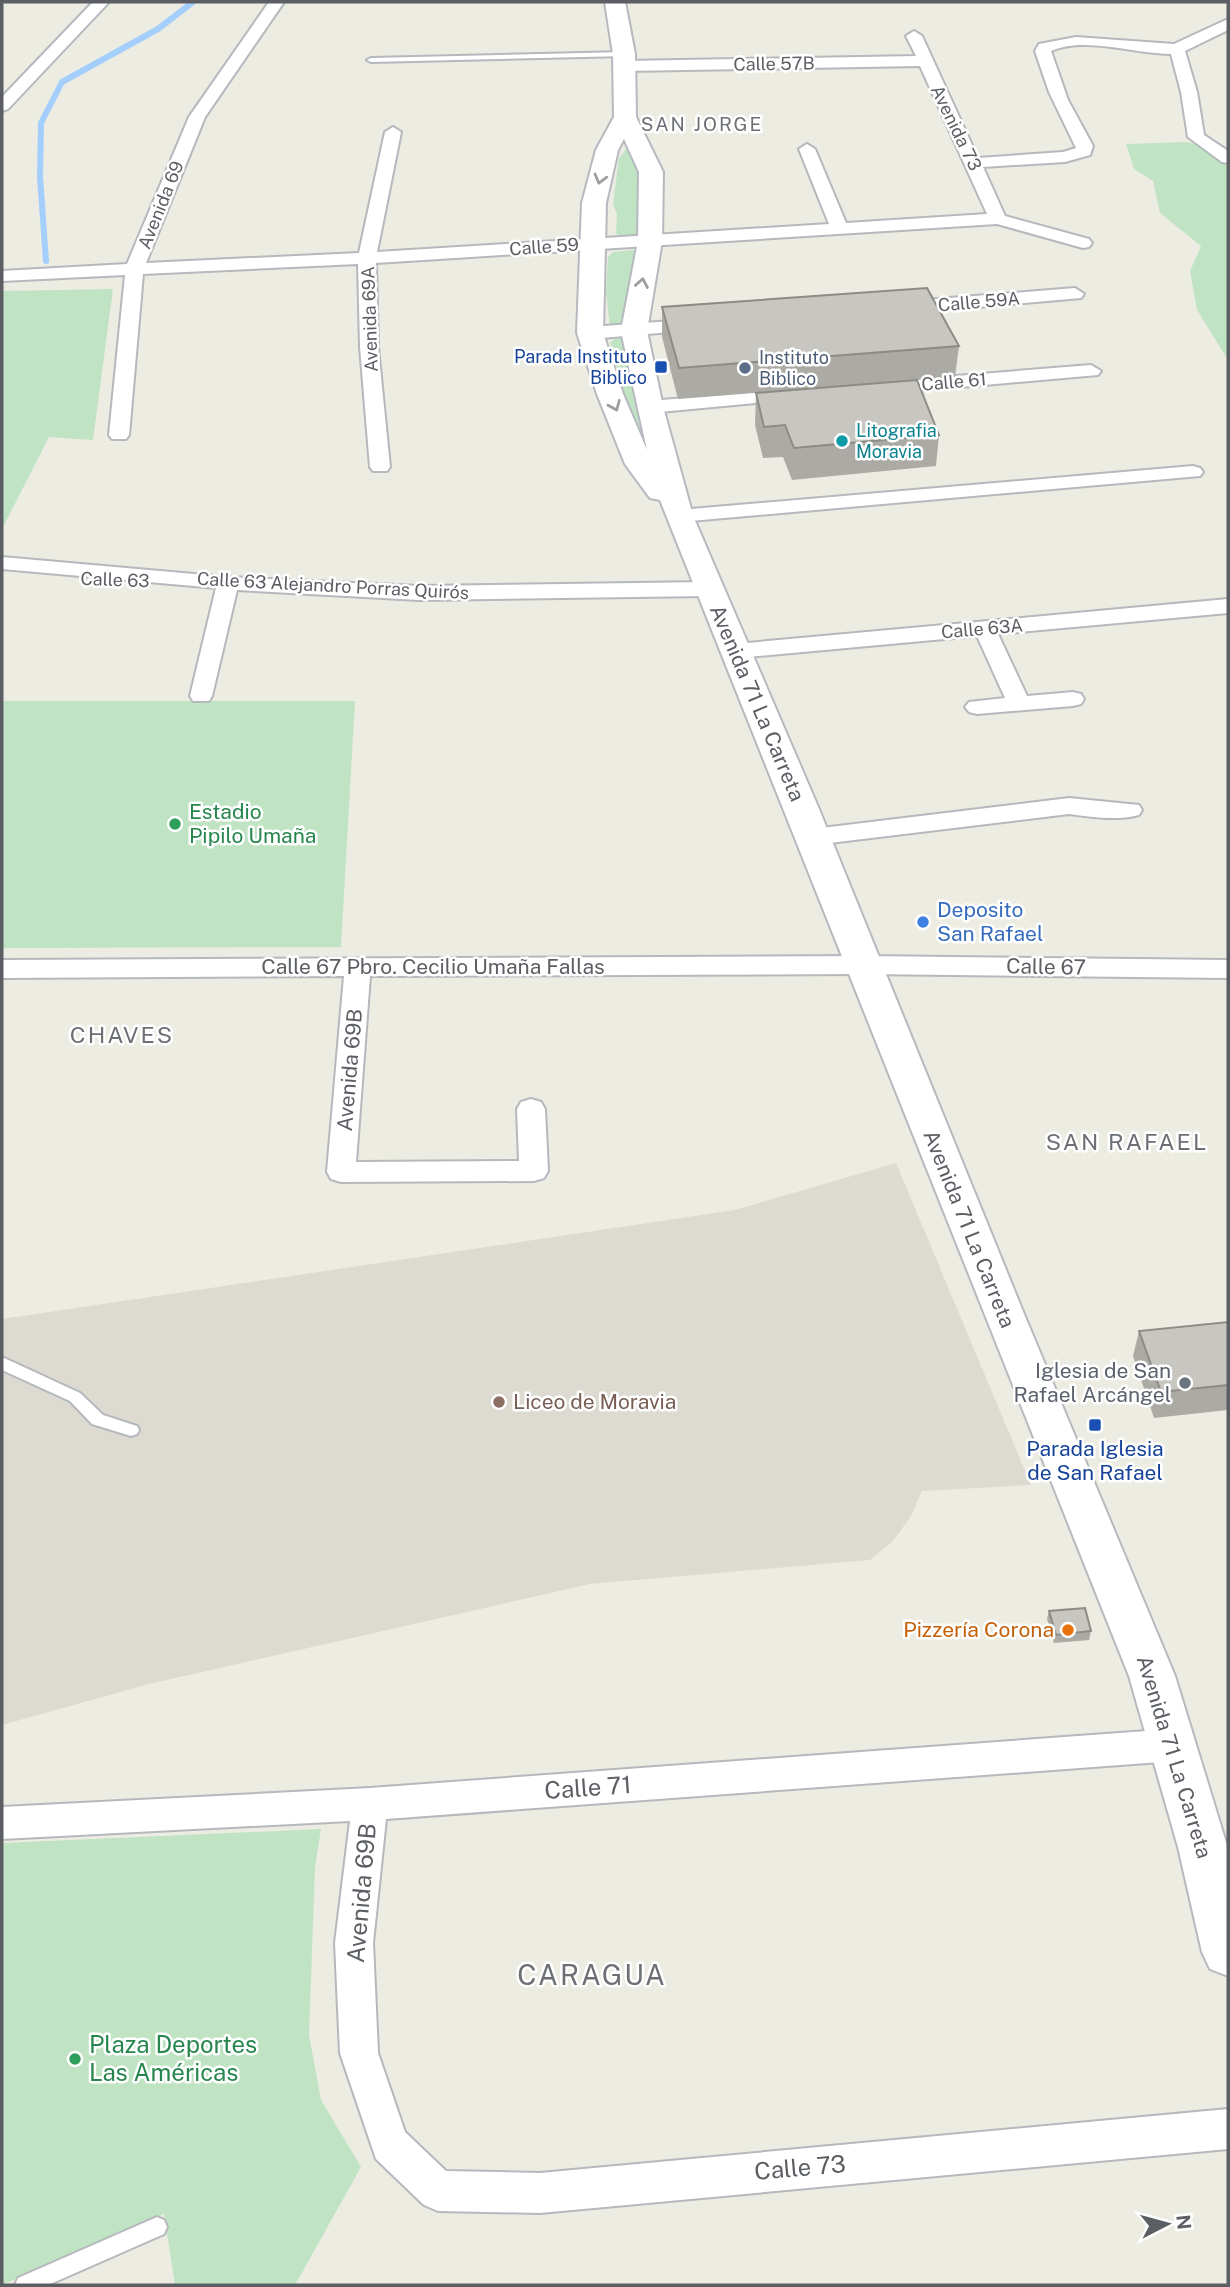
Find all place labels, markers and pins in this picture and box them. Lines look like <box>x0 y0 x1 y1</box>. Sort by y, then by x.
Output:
place label: Parada Instituto Biblico <box>514 346 647 388</box>
place label: Instituto Biblico <box>759 347 829 389</box>
marker: Parada Instituto Biblico <box>653 359 669 375</box>
marker: Instituto Biblico <box>737 360 753 376</box>
place label: Litografia Moravia <box>856 420 937 462</box>
marker: Litografia Moravia <box>834 433 850 449</box>
place label: Estadio Pipilo Umaña <box>189 799 316 848</box>
marker: Estadio Pipilo Umaña <box>167 816 183 832</box>
place label: Deposito San Rafael <box>937 897 1043 946</box>
marker: Deposito San Rafael <box>915 914 931 930</box>
place label: Iglesia de San Rafael Arcángel <box>1013 1358 1171 1407</box>
marker: Iglesia de San Rafael Arcángel <box>1177 1375 1193 1391</box>
place label: Liceo de Moravia <box>513 1389 676 1414</box>
marker: Liceo de Moravia <box>491 1394 507 1410</box>
marker: Parada Iglesia de San Rafael <box>1087 1417 1103 1433</box>
place label: Parada Iglesia de San Rafael <box>1026 1436 1164 1485</box>
place label: Pizzería Corona <box>903 1617 1054 1642</box>
marker: Pizzería Corona <box>1060 1622 1076 1638</box>
place label: Plaza Deportes Las Américas <box>89 2030 257 2086</box>
marker: Plaza Deportes Las Américas <box>67 2051 83 2067</box>

